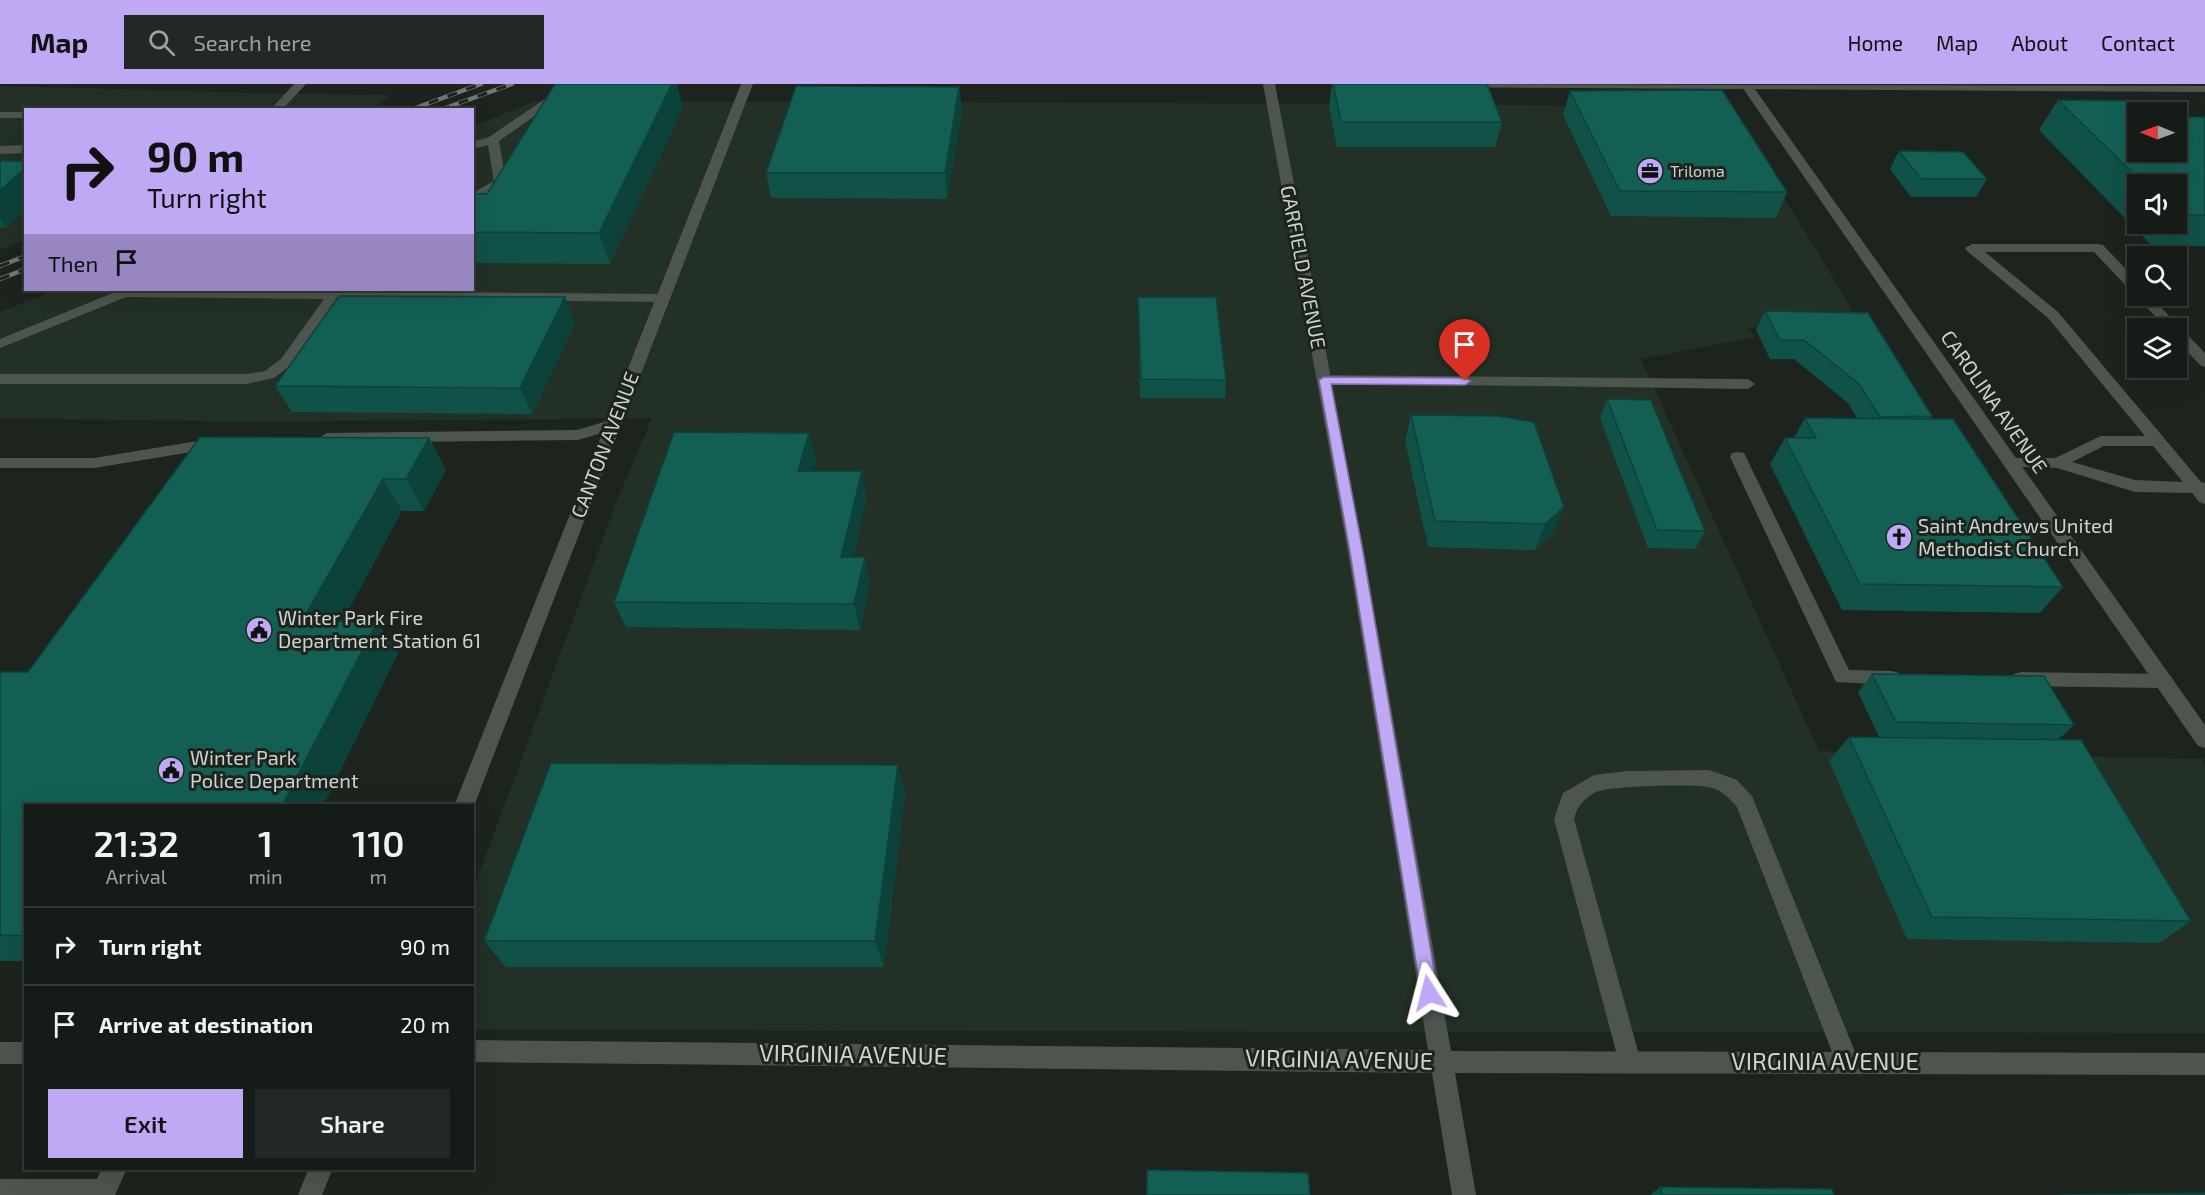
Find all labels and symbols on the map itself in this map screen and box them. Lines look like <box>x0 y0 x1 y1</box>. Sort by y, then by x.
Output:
north arrow <box>2127 102 2187 162</box>
office icon: Triloma <box>1635 156 1665 186</box>
place label: Triloma <box>1670 161 1725 180</box>
street label: GARFIELD AVENUE <box>1276 183 1332 351</box>
pin <box>1439 319 1490 381</box>
street label: CAROLINA AVENUE <box>1937 325 2053 477</box>
street label: CANTON AVENUE <box>565 368 643 521</box>
place label: Saint Andrews United Methodist Church <box>1918 513 2113 560</box>
church icon: Saint Andrews United Methodist Church <box>1884 522 1914 552</box>
place label: Winter Park Fire Department Station 61 <box>278 605 481 652</box>
public building icon: Winter Park Fire Department Station 61 <box>244 615 274 645</box>
place label: Winter Park Police Department <box>190 745 359 792</box>
public building icon: Winter Park Police Department <box>156 755 186 785</box>
position arrow <box>1397 961 1461 1025</box>
street label: VIRGINIA AVENUE <box>759 1037 947 1070</box>
street label: VIRGINIA AVENUE <box>1245 1042 1433 1075</box>
street label: VIRGINIA AVENUE <box>1731 1046 1919 1075</box>

